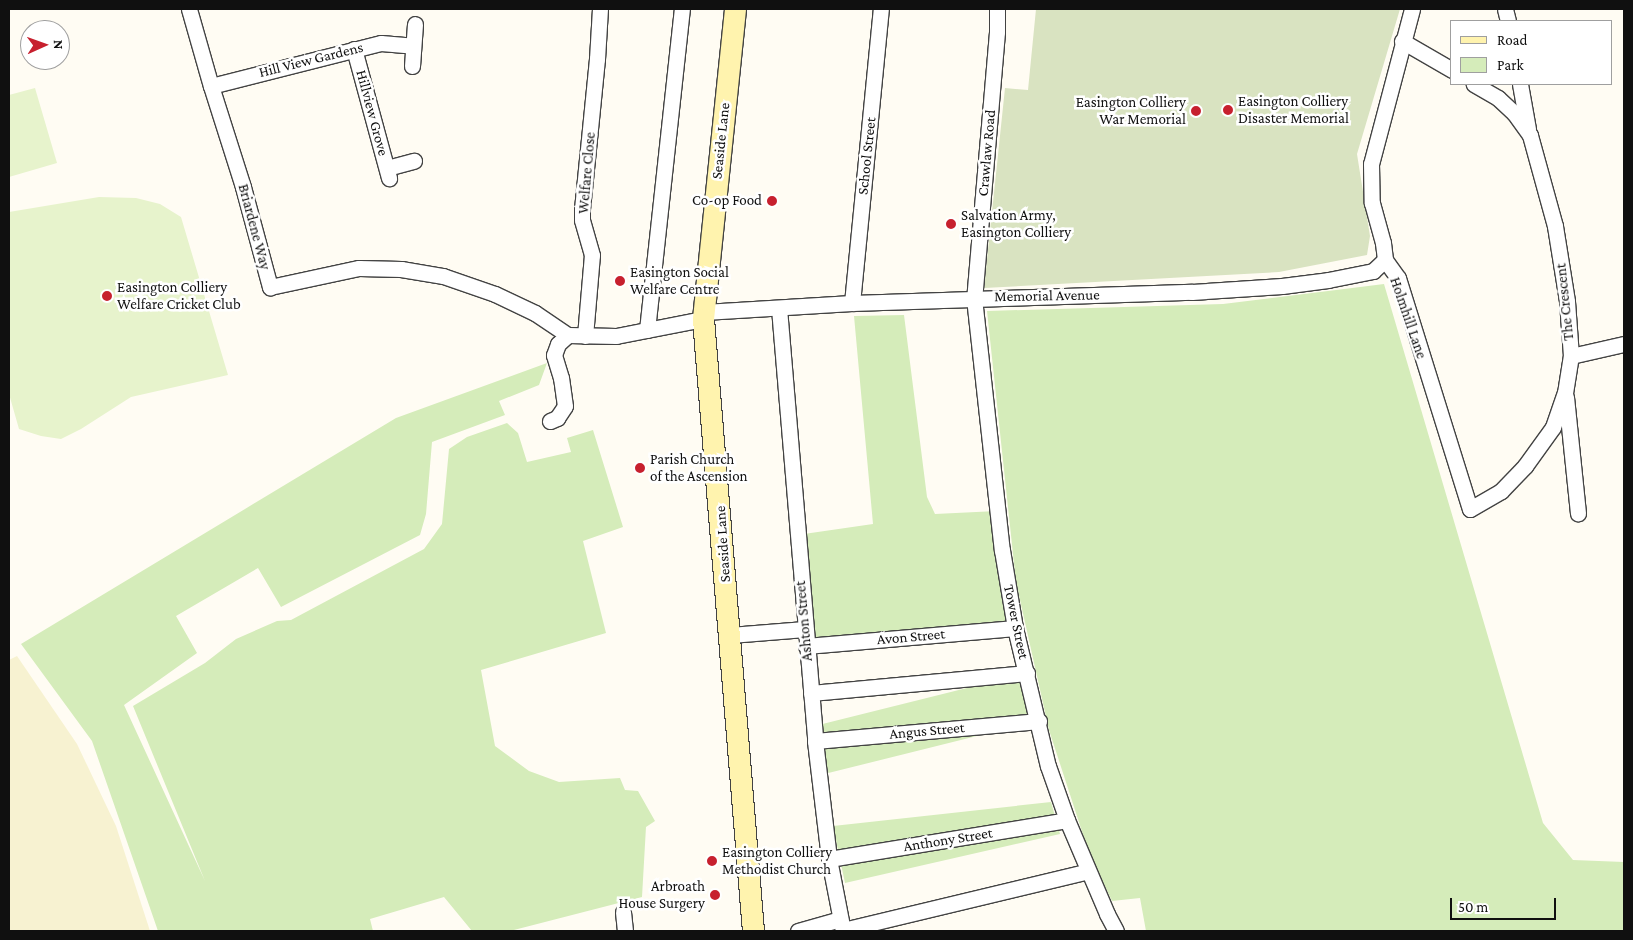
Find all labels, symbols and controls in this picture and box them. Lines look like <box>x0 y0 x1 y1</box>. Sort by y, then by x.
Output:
north arrow <box>20 20 70 70</box>
legend <box>1450 20 1613 85</box>
text: Road <box>1497 32 1527 48</box>
street label: Hill View Gardens <box>257 38 365 82</box>
text: N <box>51 39 67 50</box>
text: Park <box>1497 57 1524 73</box>
street label: Hillview Grove <box>352 68 392 158</box>
place label: Easington Colliery Disaster Memorial <box>1238 92 1349 127</box>
place label: Easington Colliery War Memorial <box>1076 93 1186 128</box>
street label: Seaside Lane <box>708 102 734 180</box>
marker: Easington Colliery Disaster Memorial <box>1222 104 1234 116</box>
marker: Easington Colliery War Memorial <box>1190 105 1202 117</box>
street label: Crawlaw Road <box>974 109 1000 197</box>
street label: School Street <box>854 116 880 196</box>
street label: Welfare Close <box>574 131 600 215</box>
street label: Briardene Way <box>234 182 274 272</box>
place label: Co-op Food <box>692 192 762 210</box>
marker: Co-op Food <box>766 195 778 207</box>
place label: Salvation Army, Easington Colliery <box>961 206 1071 241</box>
marker: Salvation Army, Easington Colliery <box>945 218 957 230</box>
street label: The Crescent <box>1552 262 1578 342</box>
place label: Easington Social Welfare Centre <box>630 263 729 298</box>
marker: Easington Social Welfare Centre <box>614 275 626 287</box>
street label: Holmhill Lane <box>1386 275 1430 361</box>
place label: Easington Colliery Welfare Cricket Club <box>117 278 241 313</box>
street label: Memorial Avenue <box>994 286 1100 306</box>
marker: Easington Colliery Welfare Cricket Club <box>101 290 113 302</box>
place label: Parish Church of the Ascension <box>650 450 748 485</box>
marker: Parish Church of the Ascension <box>634 462 646 474</box>
street label: Seaside Lane <box>711 505 735 583</box>
street label: Ashton Street <box>792 580 816 662</box>
street label: Tower Street <box>999 583 1033 661</box>
street label: Avon Street <box>876 625 946 649</box>
street label: Angus Street <box>889 719 965 743</box>
street label: Anthony Street <box>902 824 994 856</box>
place label: Easington Colliery Methodist Church <box>722 843 832 878</box>
marker: Easington Colliery Methodist Church <box>706 855 718 867</box>
place label: Arbroath House Surgery <box>618 877 705 912</box>
scale bar <box>1453 888 1559 920</box>
marker: Arbroath House Surgery <box>709 889 721 901</box>
text: 50 m <box>1458 899 1488 915</box>

